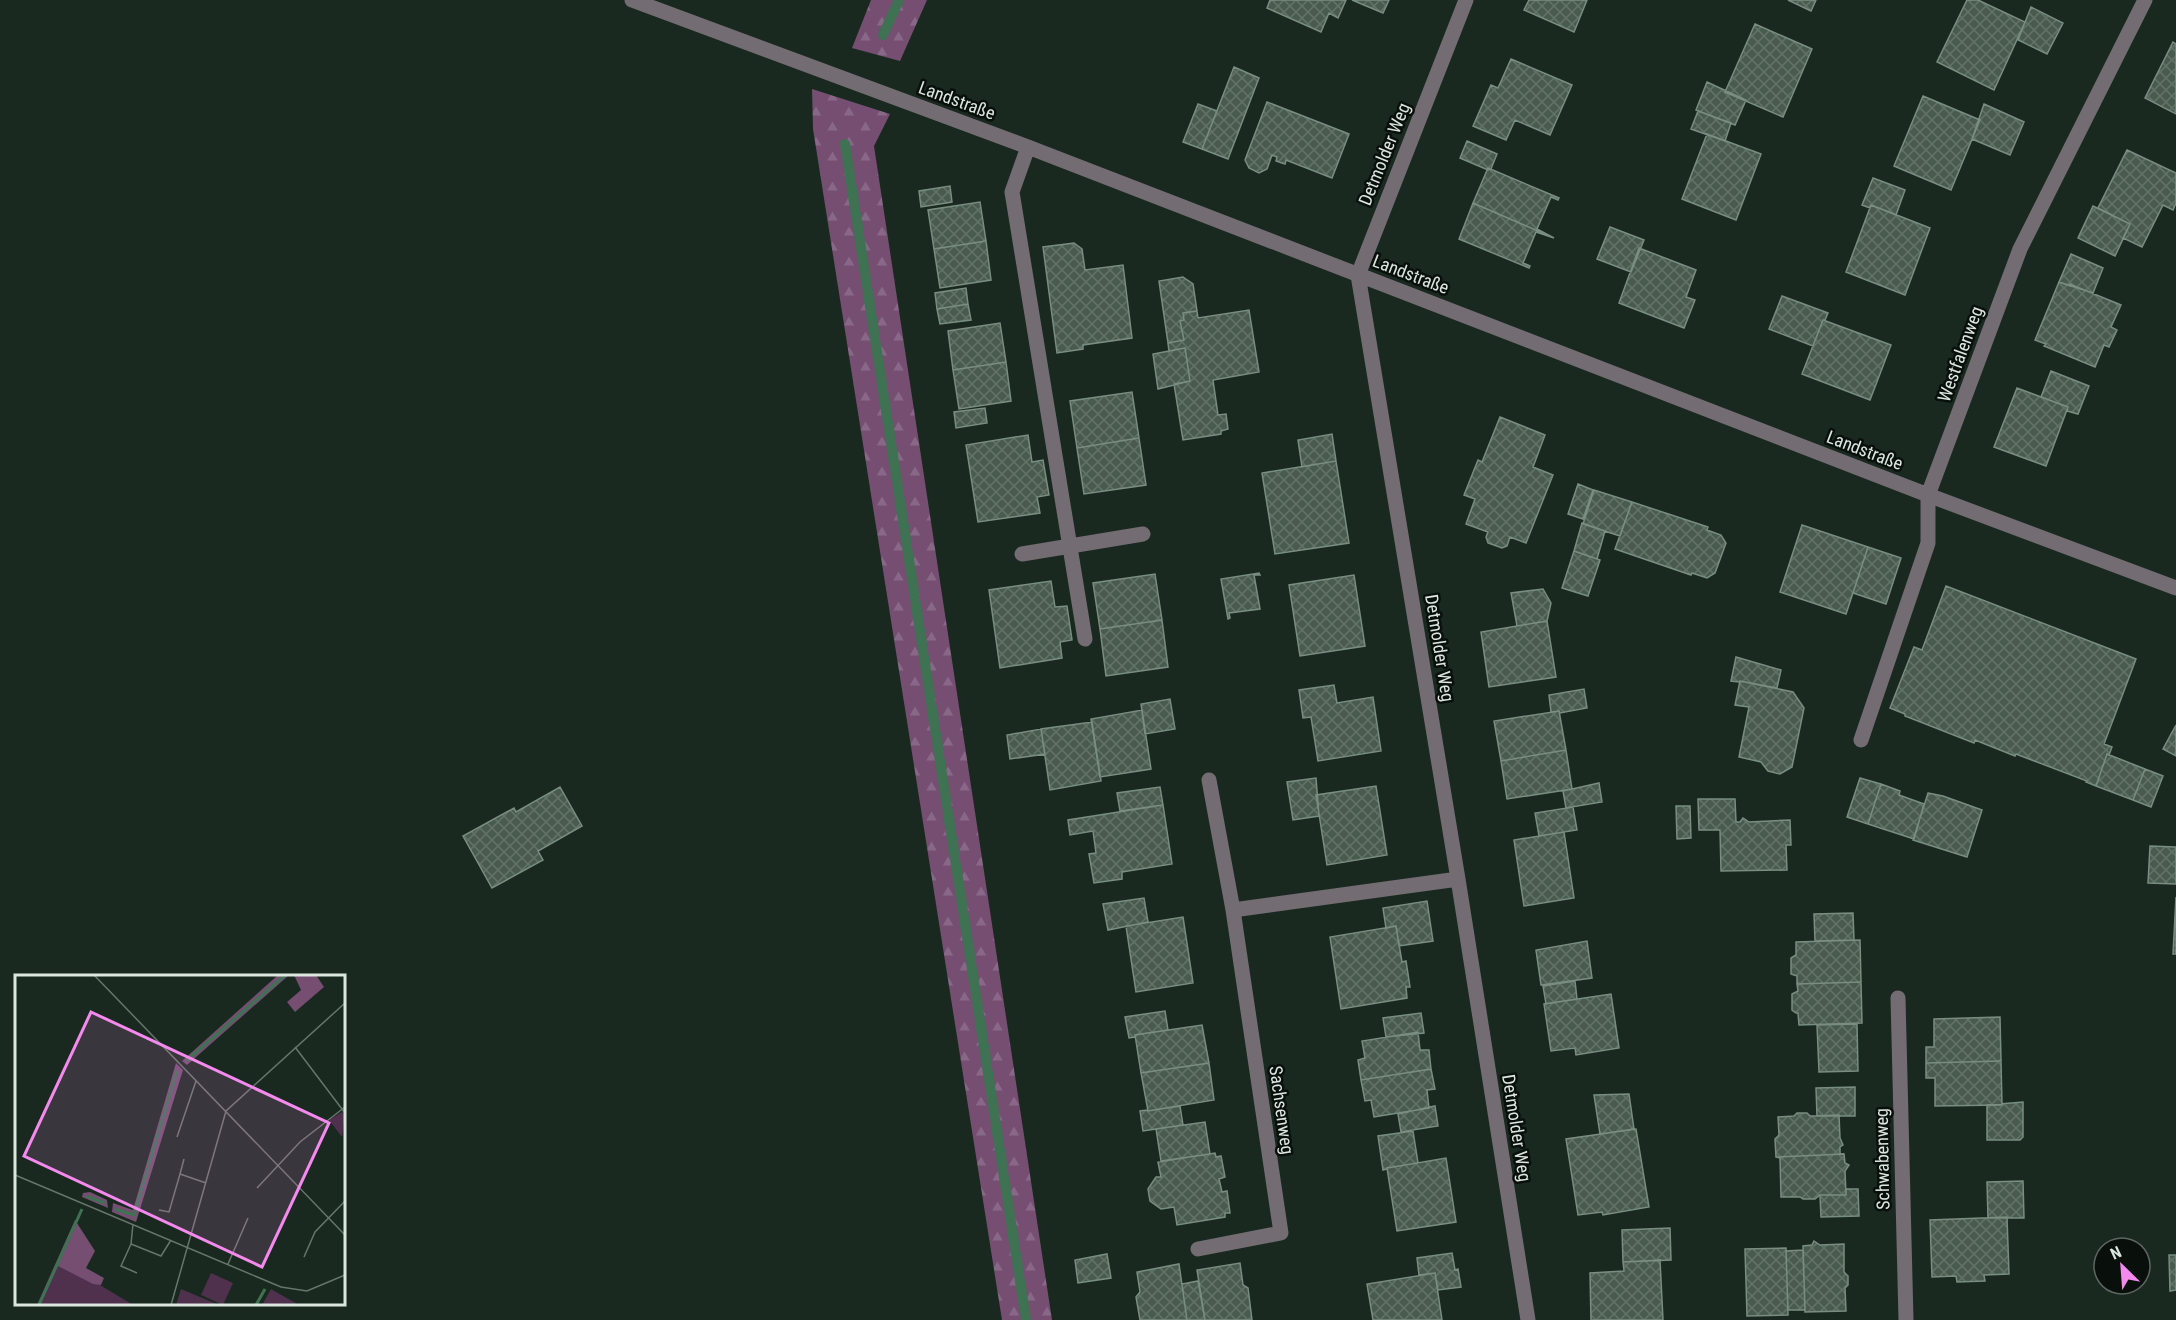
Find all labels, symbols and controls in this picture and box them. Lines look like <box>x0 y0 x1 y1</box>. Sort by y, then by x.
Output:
street label: Landstraße <box>916 76 998 124</box>
street label: Detmolder Weg <box>1354 100 1414 208</box>
street label: Landstraße <box>1370 250 1452 298</box>
street label: Westfalenweg <box>1933 303 1987 405</box>
street label: Landstraße <box>1824 426 1906 474</box>
street label: Detmolder Weg <box>1421 593 1459 703</box>
inset map <box>15 975 345 1305</box>
street label: Sachsenweg <box>1265 1064 1299 1156</box>
street label: Detmolder Weg <box>1498 1073 1536 1183</box>
street label: Schwabenweg <box>1871 1108 1893 1210</box>
north arrow <box>2092 1236 2152 1296</box>
text: N <box>2107 1242 2124 1264</box>

